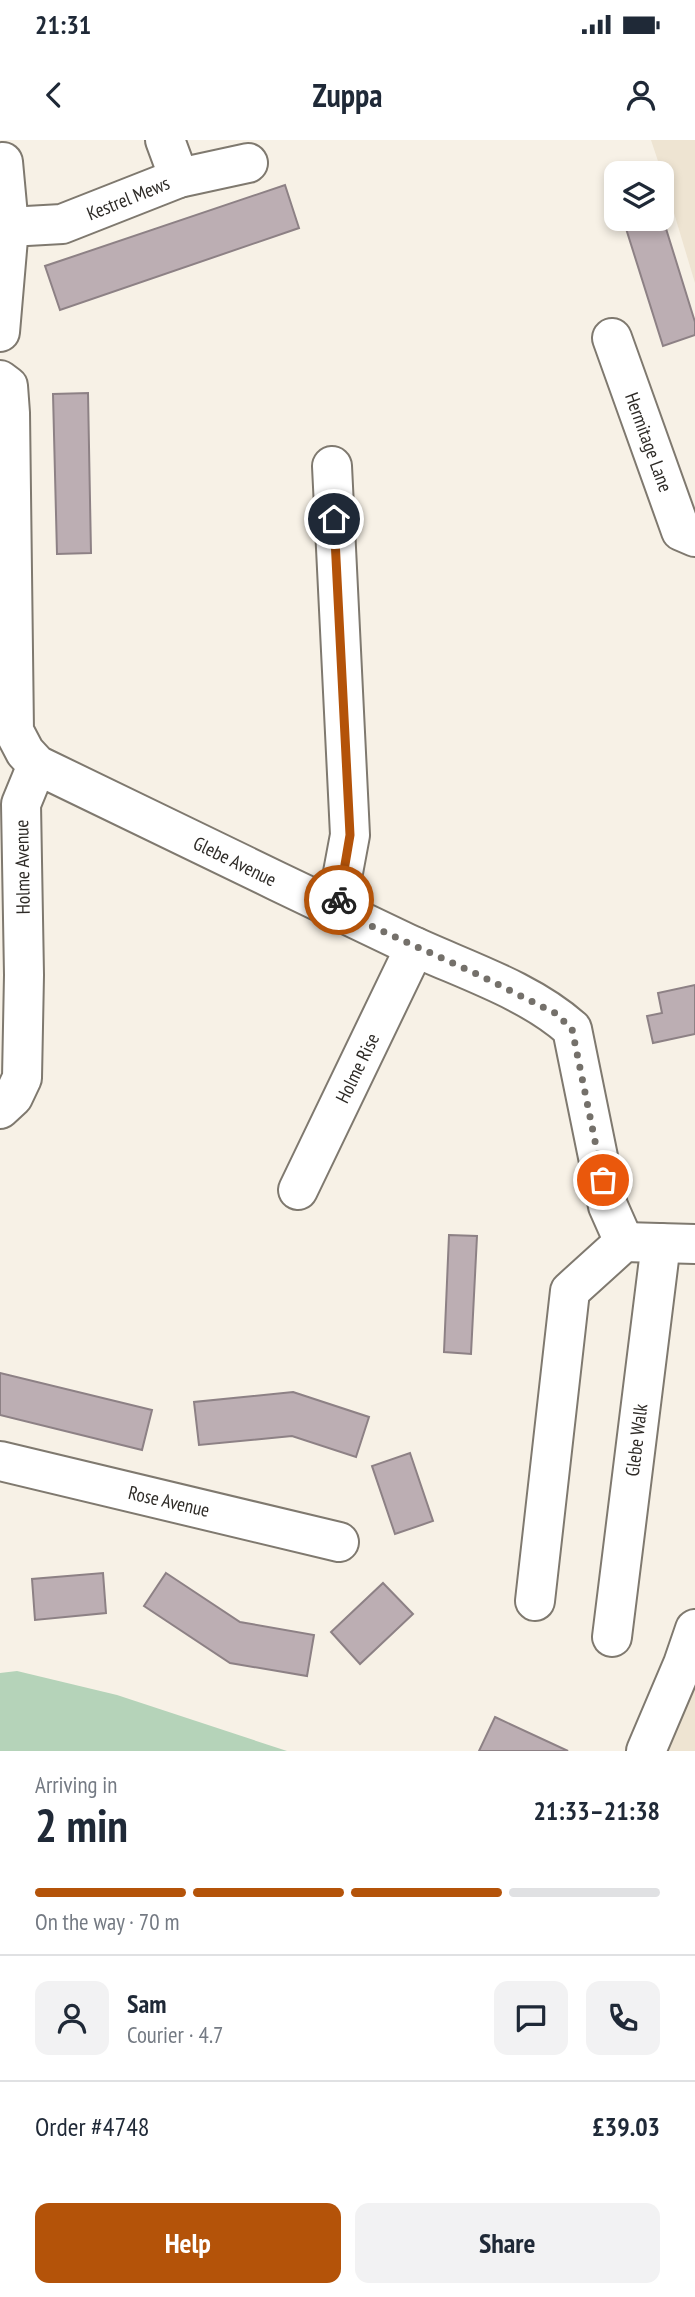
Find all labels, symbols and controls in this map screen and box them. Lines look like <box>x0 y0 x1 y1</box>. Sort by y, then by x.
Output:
text: 21:31 <box>35 8 91 41</box>
text: Zuppa <box>312 74 383 116</box>
icon: back <box>35 76 73 114</box>
icon: person <box>622 76 660 114</box>
map controls <box>604 161 674 231</box>
button: layers <box>604 161 674 231</box>
street label: Kestrel Mews <box>83 171 173 225</box>
street label: Hermitage Lane <box>620 389 678 495</box>
pin <box>304 489 364 549</box>
icon: home <box>315 500 353 538</box>
street label: Holme Avenue <box>9 819 35 915</box>
street label: Glebe Avenue <box>190 831 281 891</box>
courier <box>304 865 374 935</box>
icon: bike <box>320 881 358 919</box>
street label: Holme Rise <box>330 1029 384 1107</box>
pin <box>573 1150 633 1210</box>
icon: bag <box>584 1161 622 1199</box>
street label: Glebe Walk <box>620 1402 652 1478</box>
street label: Rose Avenue <box>126 1480 212 1522</box>
text: Arriving in <box>35 1770 117 1799</box>
text: 21:33–21:38 <box>533 1794 660 1827</box>
text: 2 min <box>35 1795 128 1855</box>
text: On the way · 70 m <box>35 1907 179 1936</box>
button: person <box>35 1981 109 2055</box>
button: chat <box>494 1981 568 2055</box>
button: phone <box>586 1981 660 2055</box>
text: Sam <box>127 1987 166 2020</box>
text: Courier · 4.7 <box>127 2020 223 2049</box>
text: Order #4748 <box>35 2110 150 2143</box>
text: £39.03 <box>592 2110 660 2143</box>
button: Help <box>35 2203 341 2283</box>
button: Share <box>355 2203 660 2283</box>

